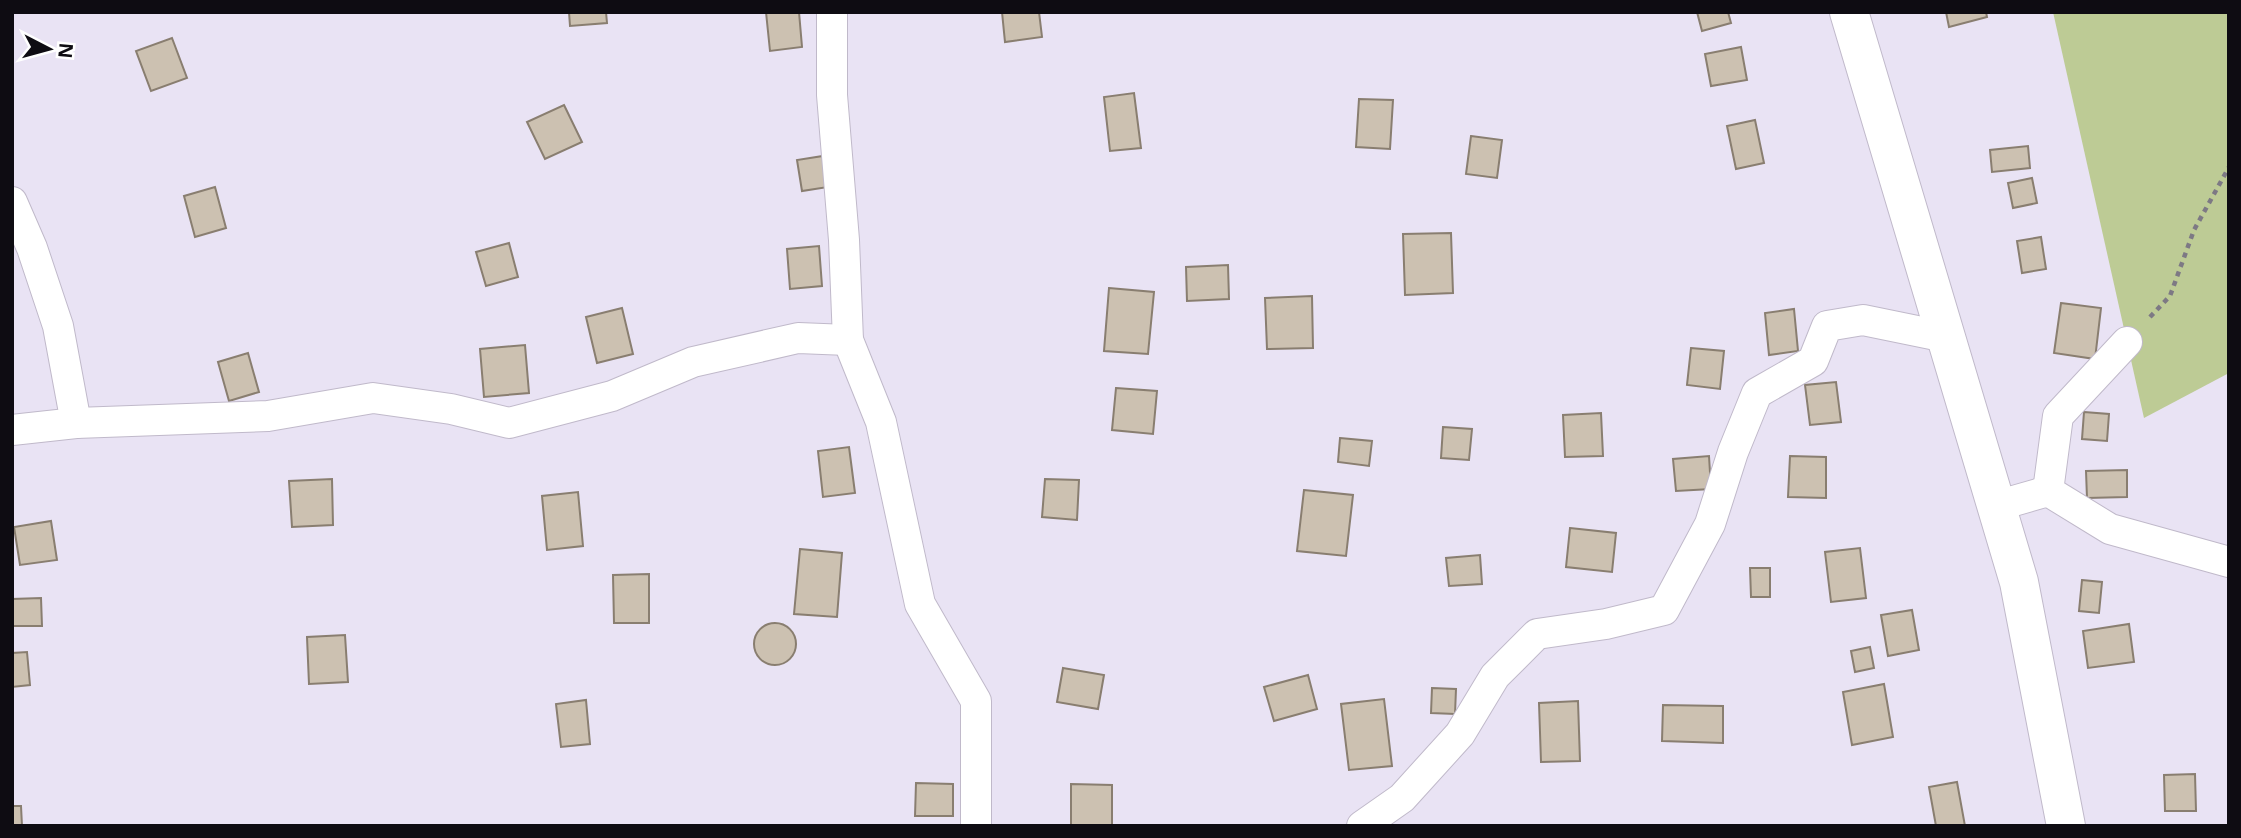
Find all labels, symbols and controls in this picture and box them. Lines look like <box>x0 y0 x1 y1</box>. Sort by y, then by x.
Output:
north arrow <box>14 14 84 84</box>
text: N <box>52 42 80 60</box>

